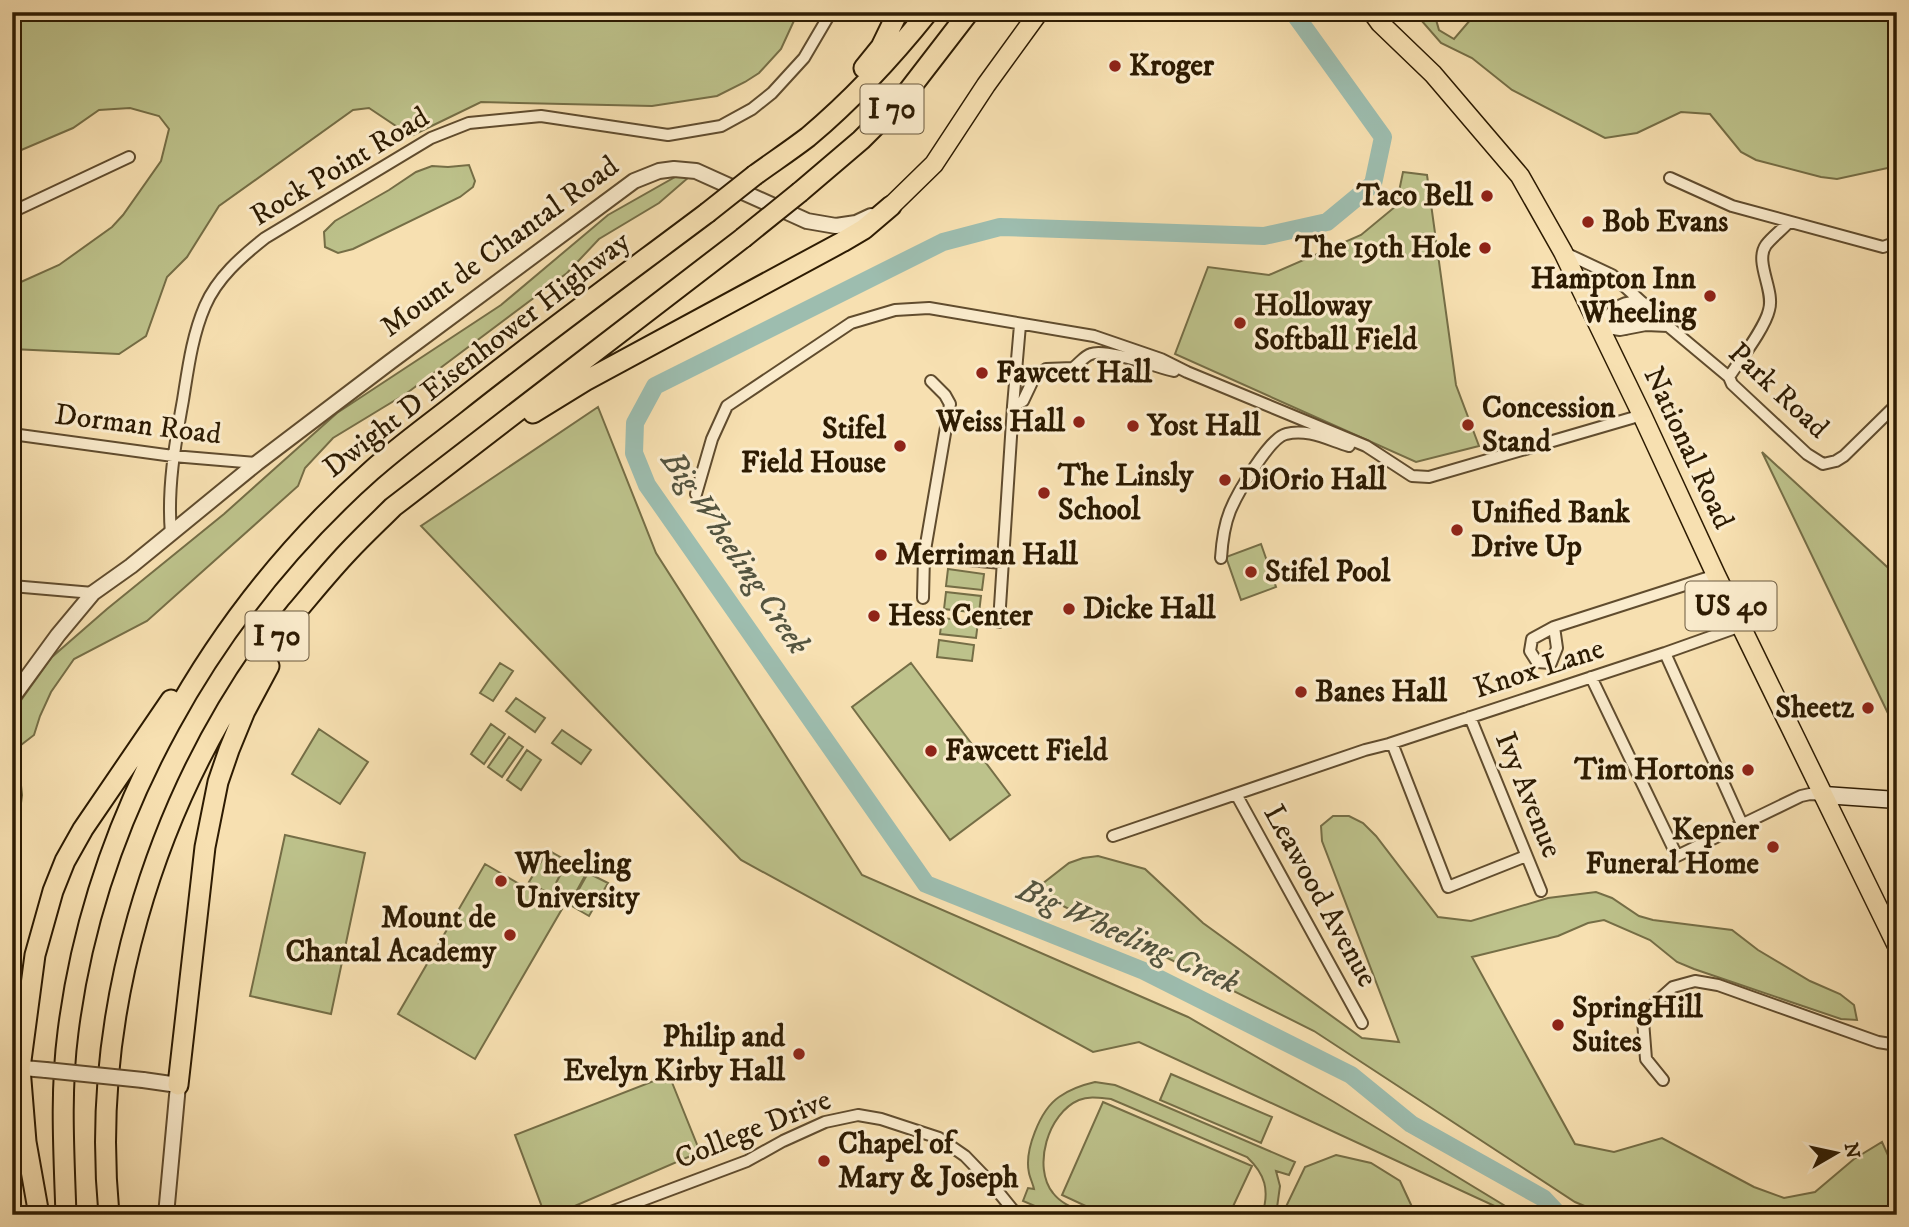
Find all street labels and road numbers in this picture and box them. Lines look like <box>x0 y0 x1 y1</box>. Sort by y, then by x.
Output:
road number: I 70 <box>860 84 924 134</box>
street label: Rock Point Road <box>244 99 436 235</box>
street label: Mount de Chantal Road <box>374 148 626 346</box>
street label: Dwight D Eisenhower Highway <box>316 223 639 486</box>
street label: Park Road <box>1720 335 1836 447</box>
street label: National Road <box>1634 361 1742 535</box>
street label: Dorman Road <box>53 396 223 454</box>
road number: US 40 <box>1686 582 1776 630</box>
road number: I 70 <box>246 612 308 660</box>
street label: Knox Lane <box>1469 631 1609 707</box>
street label: Ivy Avenue <box>1486 727 1570 863</box>
street label: Leawood Avenue <box>1255 798 1385 994</box>
street label: College Drive <box>670 1082 836 1178</box>

